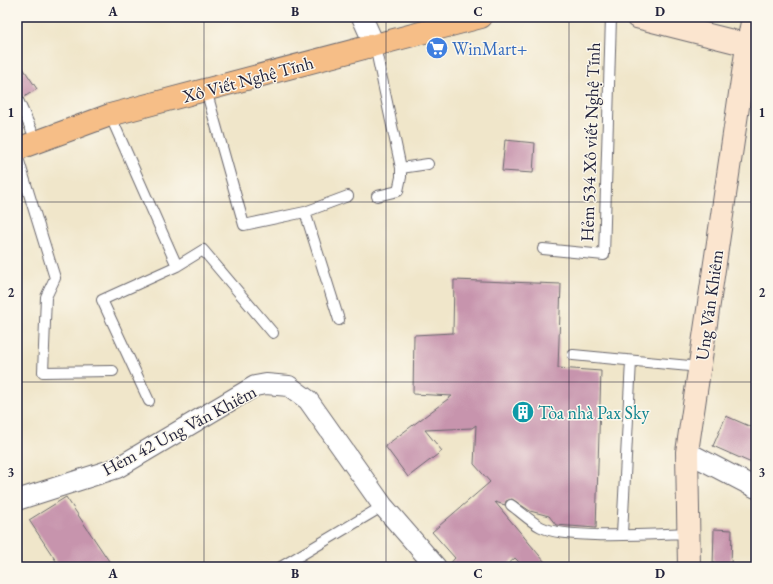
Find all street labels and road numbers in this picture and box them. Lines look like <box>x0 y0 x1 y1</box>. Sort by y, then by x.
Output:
street label: Hẻm 534 Xô viết Nghệ Tĩnh <box>575 42 605 242</box>
street label: Xô Viết Nghệ Tĩnh <box>179 50 316 108</box>
street label: Ung Văn Khiêm <box>690 248 728 362</box>
street label: Hẻm 42 Ung Văn Khiêm <box>98 380 260 480</box>

